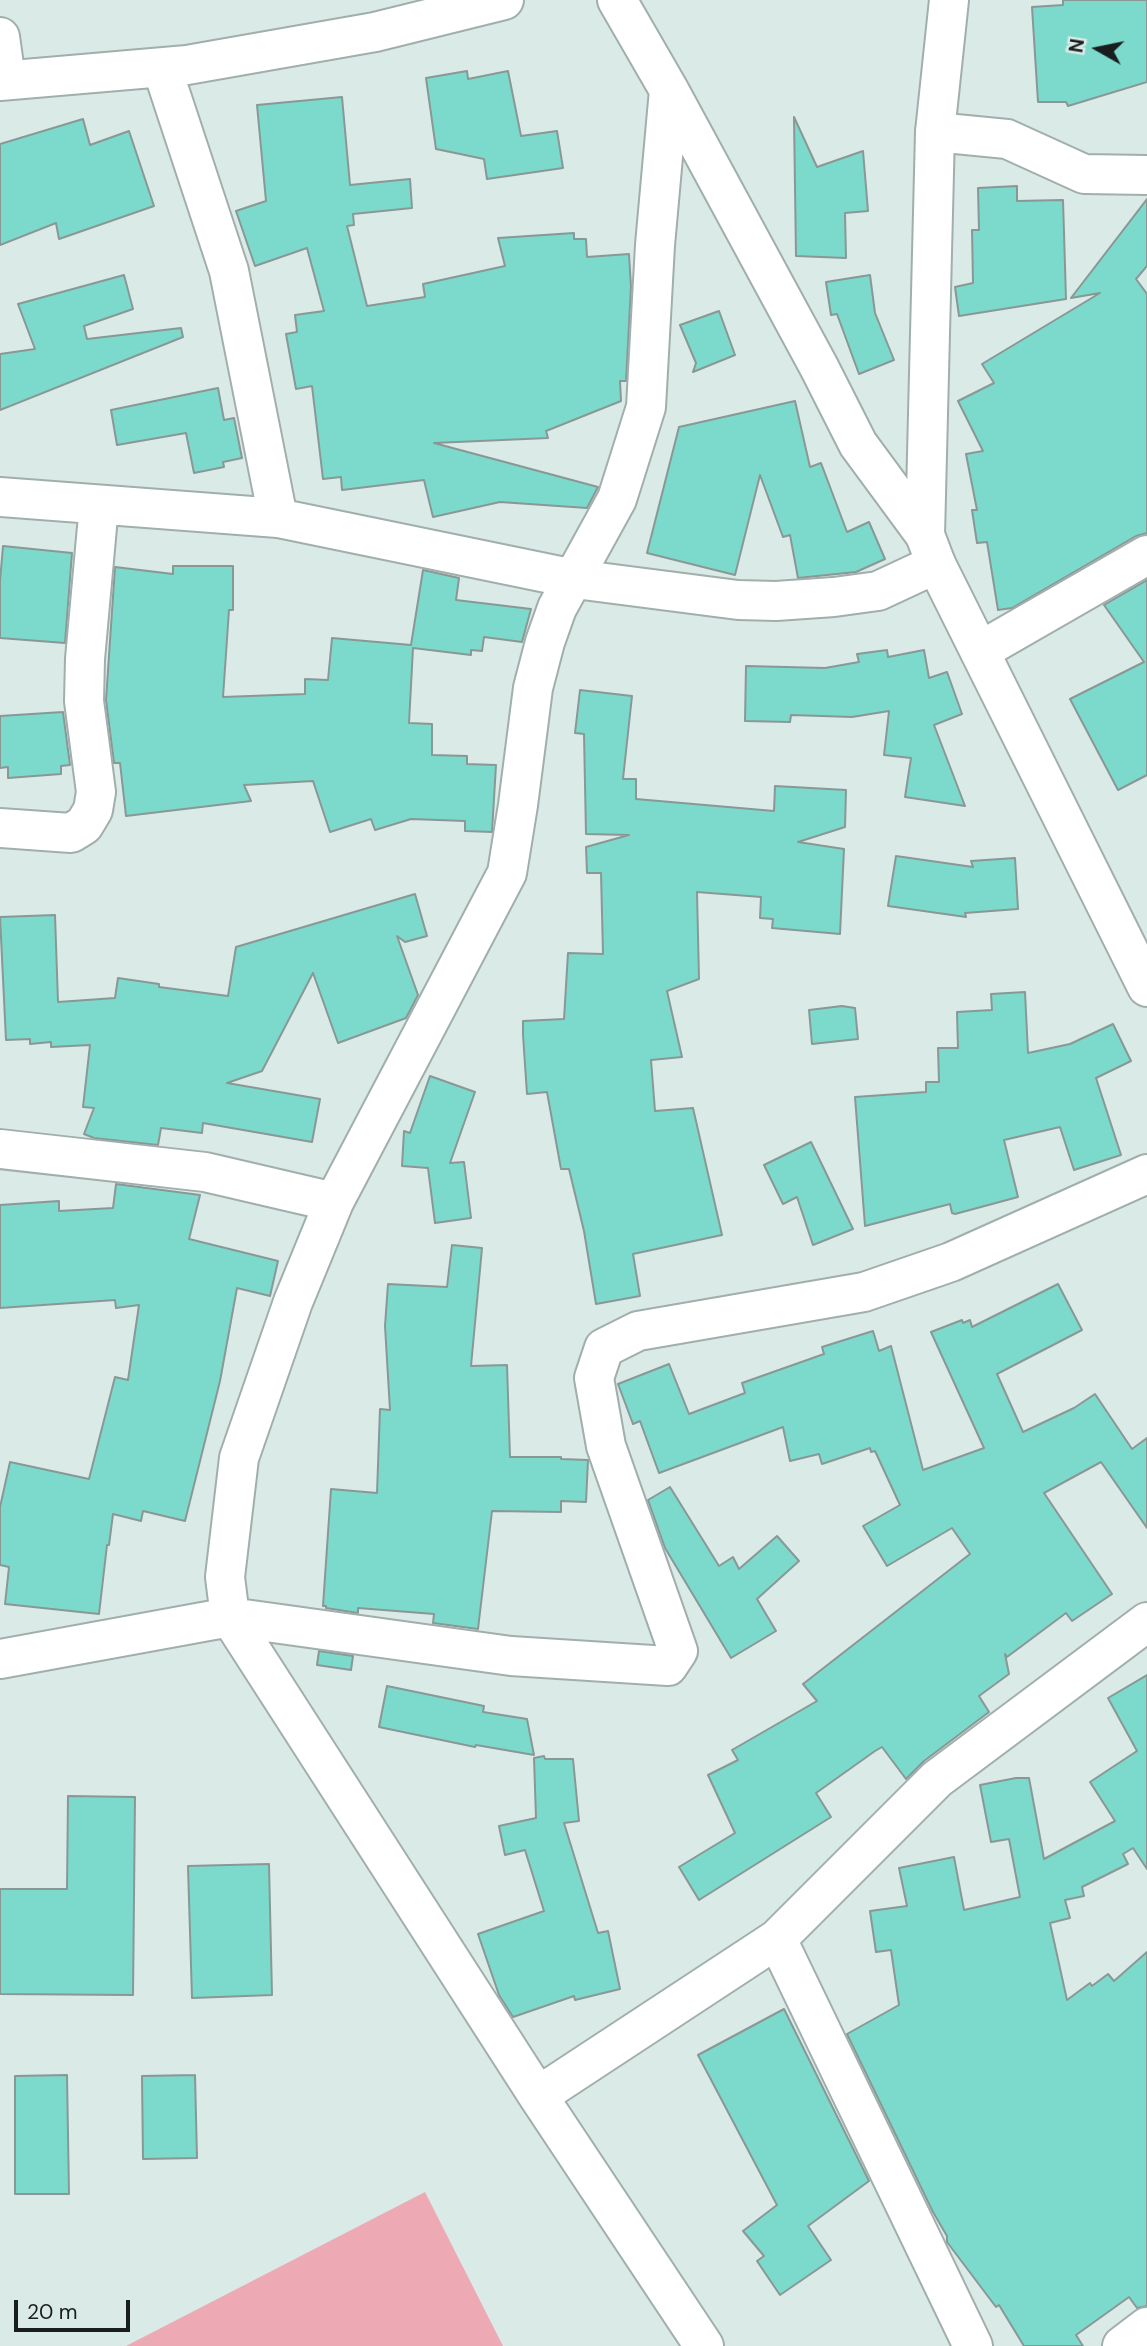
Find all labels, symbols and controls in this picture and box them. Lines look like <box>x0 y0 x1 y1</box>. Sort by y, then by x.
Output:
north arrow <box>1063 14 1133 84</box>
text: N <box>1063 37 1090 54</box>
scale bar <box>18 2286 133 2330</box>
text: 20 m <box>27 2298 78 2326</box>

